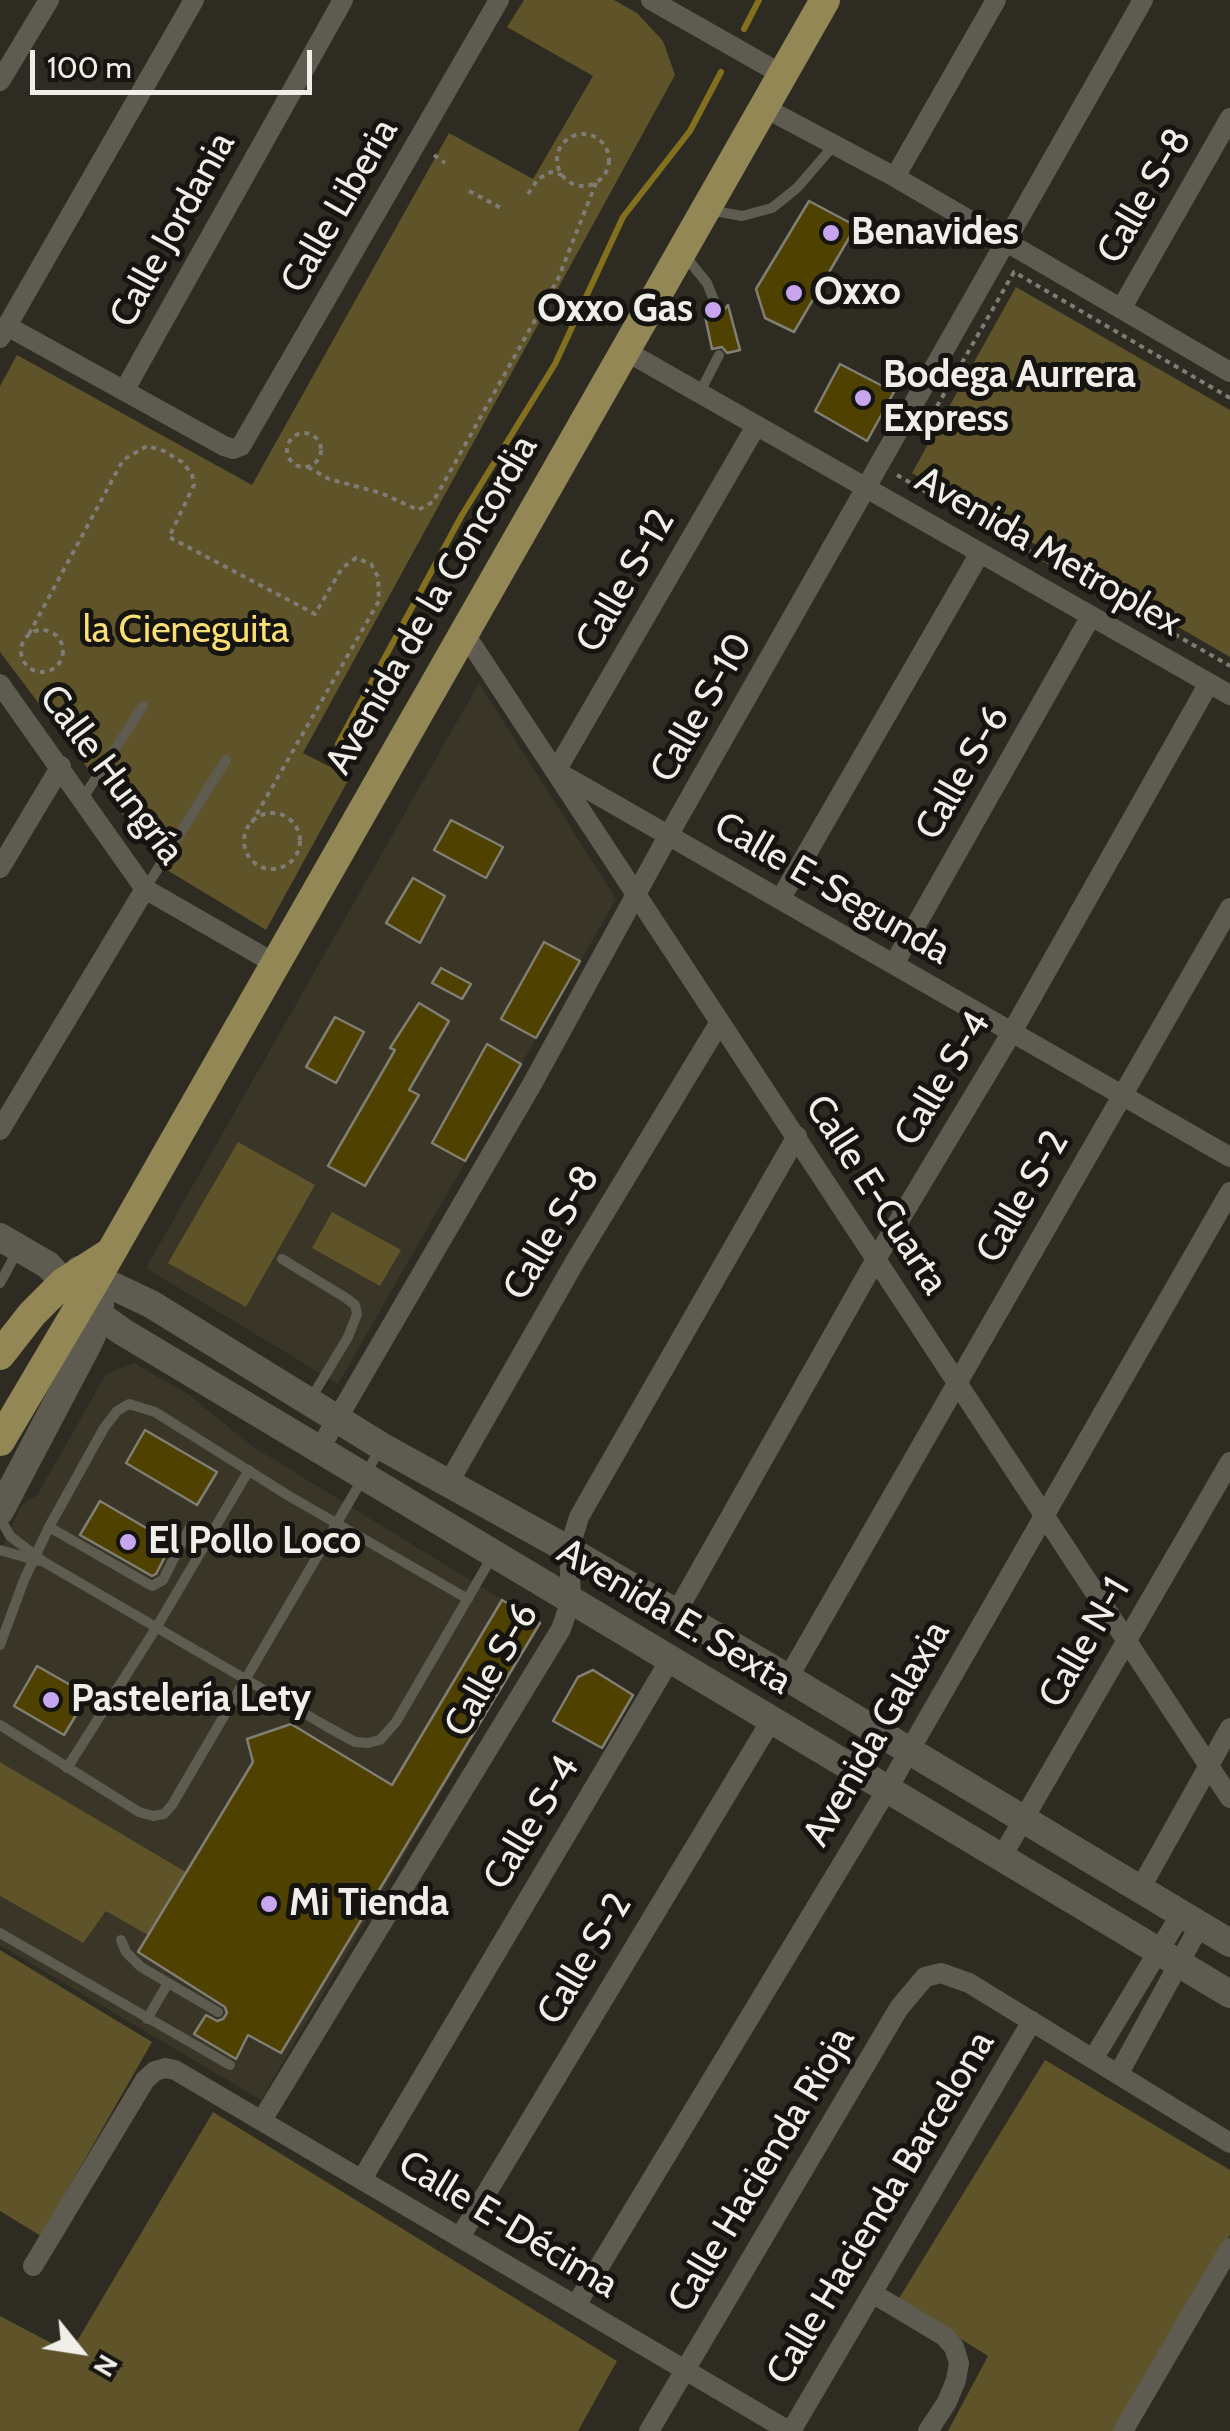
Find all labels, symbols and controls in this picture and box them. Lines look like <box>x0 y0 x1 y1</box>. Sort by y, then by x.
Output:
scale bar <box>35 30 318 92</box>
text: 100 m <box>47 49 132 86</box>
street label: Calle Liberia <box>272 111 408 301</box>
street label: Calle S-8 <box>1088 120 1202 272</box>
street label: Calle Jordania <box>101 125 245 335</box>
place label: Benavides <box>851 210 1019 256</box>
marker: Benavides <box>820 222 842 244</box>
place label: Oxxo <box>814 270 901 316</box>
marker: Oxxo <box>783 282 805 304</box>
place label: Oxxo Gas <box>537 287 693 333</box>
marker: Oxxo Gas <box>702 299 724 321</box>
place label: Bodega Aurrera Express <box>883 353 1136 442</box>
marker: Bodega Aurrera Express <box>852 387 874 409</box>
street label: Avenida de la Concordia <box>316 427 548 783</box>
street label: Avenida Metroplex <box>907 457 1189 647</box>
street label: Calle S-12 <box>567 501 685 661</box>
park label: la Cieneguita <box>83 608 289 654</box>
street label: Calle S-10 <box>641 626 763 790</box>
street label: Calle Hungría <box>29 677 193 873</box>
street label: Calle S-6 <box>906 698 1020 848</box>
street label: Calle E-Segunda <box>706 803 958 975</box>
street label: Calle S-4 <box>885 1004 1001 1154</box>
street label: Calle E-Cuarta <box>795 1087 957 1303</box>
street label: Calle S-2 <box>967 1123 1079 1271</box>
street label: Calle S-8 <box>494 1158 610 1308</box>
place label: El Pollo Loco <box>148 1519 361 1565</box>
street label: Avenida E. Sexta <box>549 1529 799 1705</box>
marker: El Pollo Loco <box>117 1531 139 1553</box>
street label: Calle N-1 <box>1030 1570 1140 1716</box>
street label: Calle S-6 <box>435 1595 549 1745</box>
street label: Avenida Galaxia <box>794 1613 960 1855</box>
place label: Pastelería Lety <box>71 1677 311 1723</box>
marker: Pastelería Lety <box>40 1689 62 1711</box>
street label: Calle S-4 <box>474 1748 590 1898</box>
place label: Mi Tienda <box>289 1881 449 1927</box>
street label: Calle S-2 <box>528 1885 642 2033</box>
marker: Mi Tienda <box>258 1893 280 1915</box>
street label: Calle Hacienda Rioja <box>659 2019 865 2321</box>
street label: Calle Hacienda Barcelona <box>757 2023 1005 2393</box>
street label: Calle E-Décima <box>390 2142 626 2308</box>
north arrow <box>30 2301 130 2401</box>
text: N <box>86 2349 126 2383</box>

